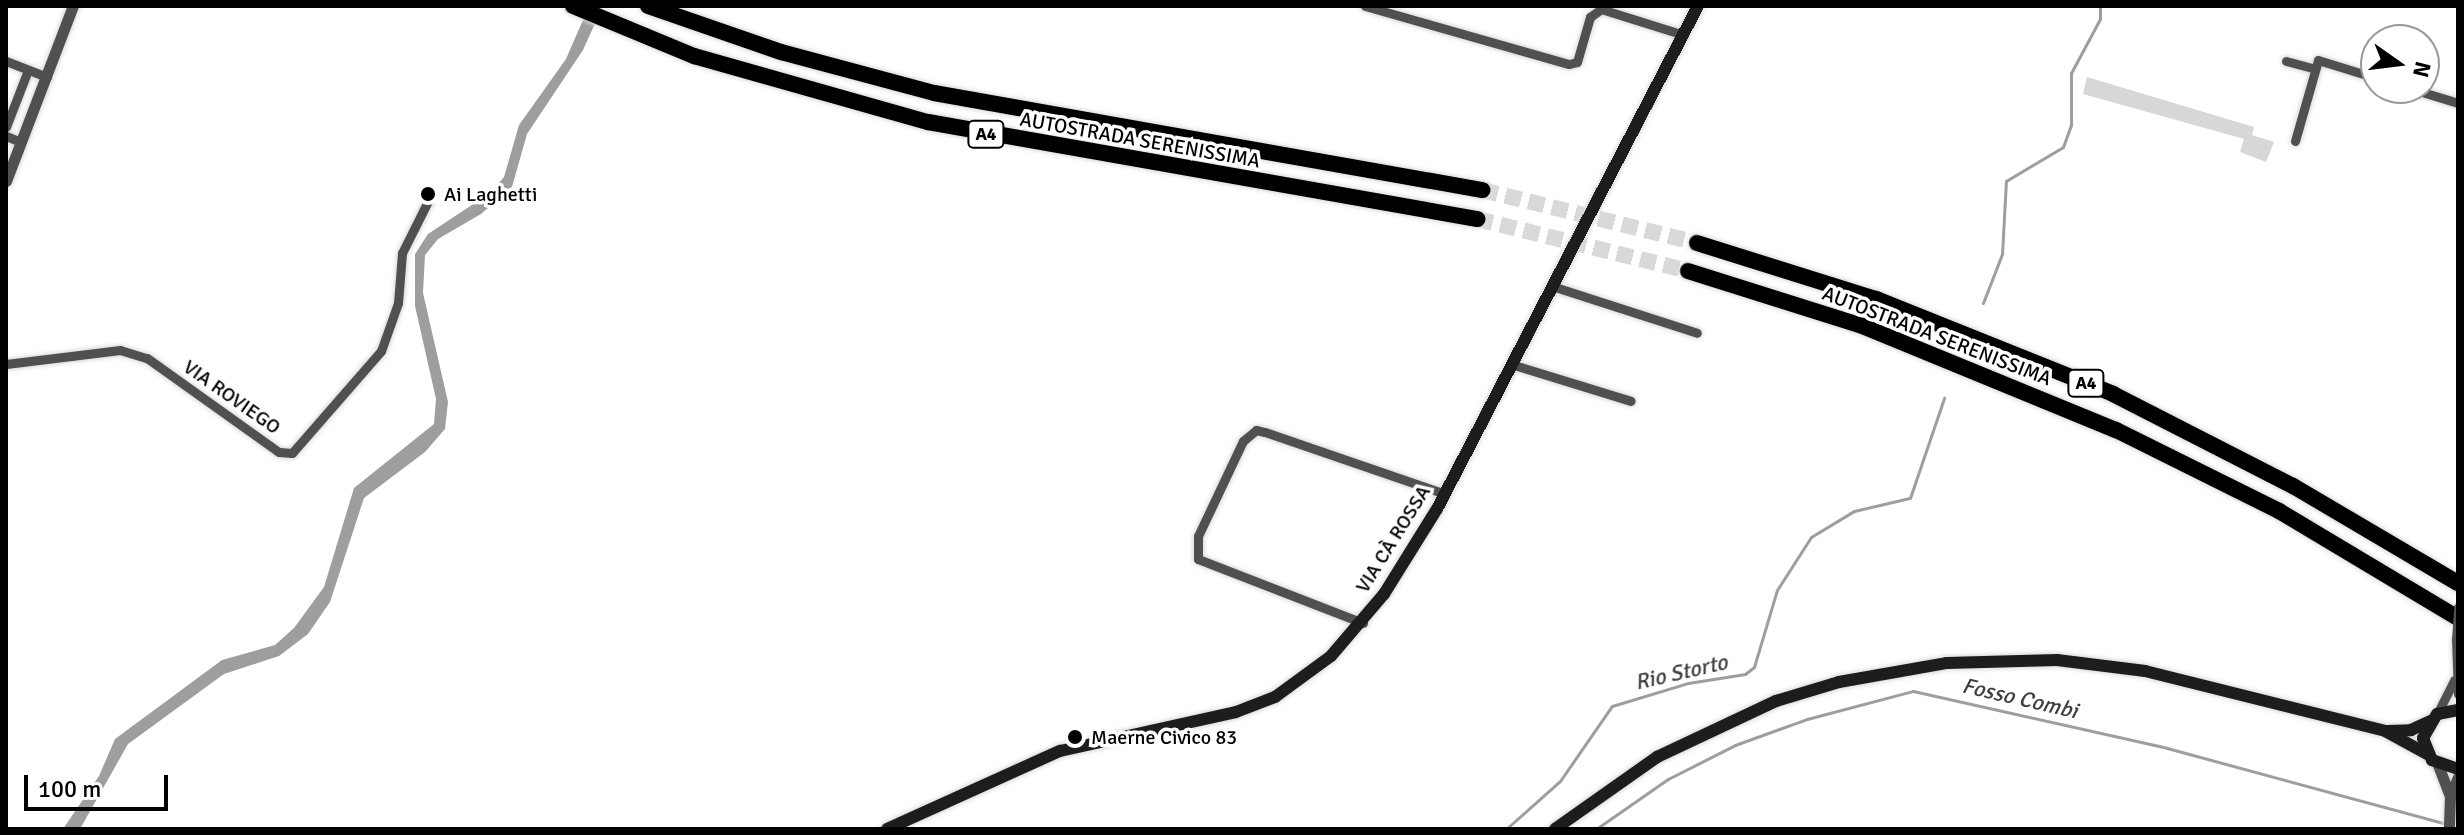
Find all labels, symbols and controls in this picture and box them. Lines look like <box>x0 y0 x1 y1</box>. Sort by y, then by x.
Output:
north arrow <box>2360 24 2440 104</box>
text: N <box>2407 59 2437 80</box>
street label: AUTOSTRADA SERENISSIMA <box>1018 107 1262 173</box>
road number: A4 <box>966 120 1006 148</box>
place label: Ai Laghetti <box>444 182 537 206</box>
marker: Ai Laghetti <box>419 185 437 203</box>
street label: AUTOSTRADA SERENISSIMA <box>1819 281 2055 391</box>
street label: VIA ROVIEGO <box>179 355 285 439</box>
road number: A4 <box>2066 369 2106 397</box>
street label: VIA CÀ ROSSA <box>1350 481 1436 597</box>
water label: Rio Storto <box>1632 649 1730 695</box>
water label: Fosso Combi <box>1960 672 2080 724</box>
place label: Maerne Civico 83 <box>1091 725 1237 749</box>
marker: Maerne Civico 83 <box>1066 728 1084 746</box>
scale bar <box>28 759 172 809</box>
text: 100 m <box>38 774 101 804</box>

